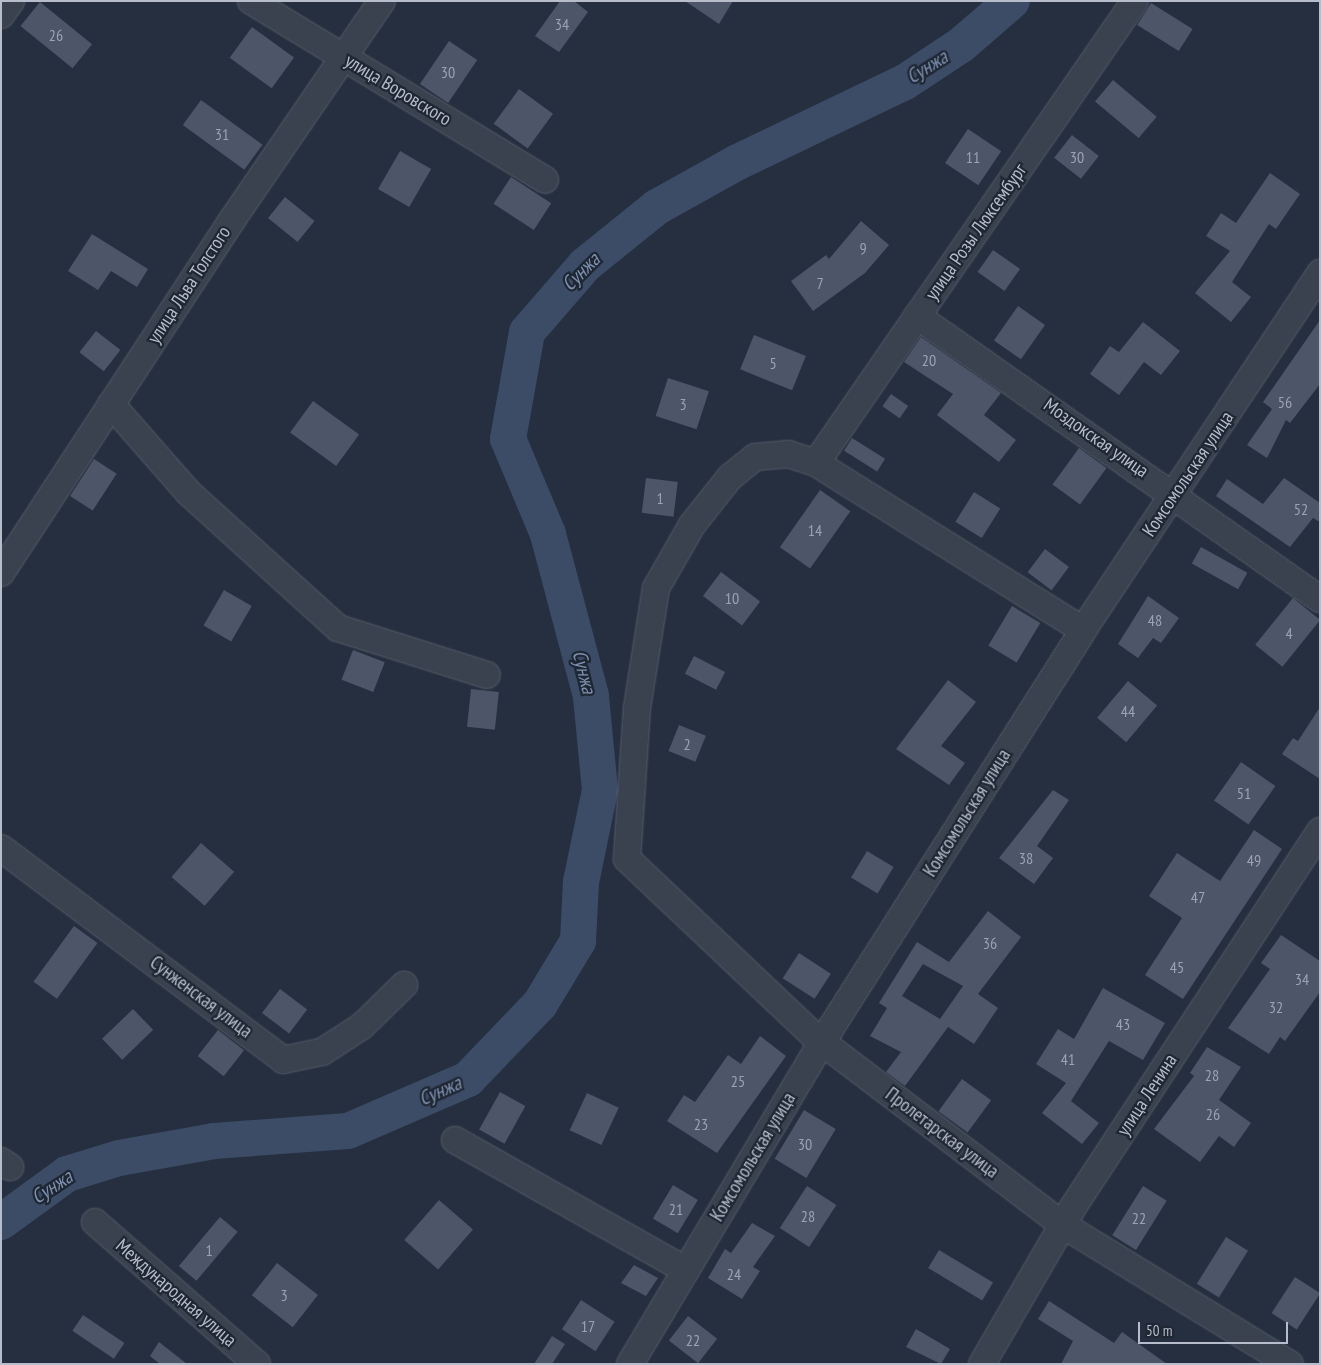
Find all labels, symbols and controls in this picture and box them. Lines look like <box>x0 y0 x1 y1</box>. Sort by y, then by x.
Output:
house number: 34 <box>555 14 569 34</box>
house number: 26 <box>49 25 63 45</box>
water label: Сунжа <box>902 45 952 89</box>
street label: улица Воровского <box>341 49 455 131</box>
house number: 30 <box>441 62 455 82</box>
house number: 31 <box>215 124 229 144</box>
house number: 11 <box>966 147 980 167</box>
house number: 30 <box>1070 147 1084 167</box>
street label: улица Розы Люксембург <box>920 159 1032 305</box>
street label: улица Льва Толстого <box>142 222 236 348</box>
house number: 9 <box>859 238 867 258</box>
water label: Сунжа <box>557 248 605 296</box>
house number: 7 <box>816 273 824 293</box>
house number: 20 <box>922 350 936 370</box>
house number: 5 <box>769 353 777 373</box>
house number: 56 <box>1278 392 1292 412</box>
street label: Моздокская улица <box>1039 393 1153 483</box>
house number: 3 <box>679 394 687 414</box>
street label: Комсомольская улица <box>1138 407 1238 541</box>
house number: 1 <box>656 488 664 508</box>
house number: 52 <box>1294 499 1308 519</box>
house number: 14 <box>808 520 822 540</box>
house number: 10 <box>725 588 739 608</box>
house number: 48 <box>1148 610 1162 630</box>
house number: 4 <box>1285 623 1293 643</box>
water label: Сунжа <box>567 648 601 696</box>
house number: 44 <box>1121 701 1135 721</box>
house number: 2 <box>683 734 691 754</box>
street label: Комсомольская улица <box>919 745 1015 881</box>
house number: 51 <box>1237 783 1251 803</box>
house number: 38 <box>1019 848 1033 868</box>
house number: 49 <box>1247 850 1261 870</box>
house number: 47 <box>1191 887 1205 907</box>
house number: 36 <box>983 933 997 953</box>
street label: Сунженская улица <box>145 951 257 1043</box>
house number: 45 <box>1170 957 1184 977</box>
house number: 34 <box>1295 969 1309 989</box>
house number: 32 <box>1269 997 1283 1017</box>
house number: 43 <box>1116 1014 1130 1034</box>
house number: 41 <box>1061 1049 1075 1069</box>
street label: улица Ленина <box>1112 1050 1182 1140</box>
house number: 28 <box>1205 1065 1219 1085</box>
water label: Сунжа <box>415 1071 465 1111</box>
house number: 25 <box>731 1071 745 1091</box>
street label: Пролетарская улица <box>881 1083 1003 1183</box>
street label: Комсомольская улица <box>706 1088 800 1226</box>
house number: 26 <box>1206 1104 1220 1124</box>
house number: 23 <box>694 1114 708 1134</box>
house number: 30 <box>798 1134 812 1154</box>
water label: Сунжа <box>27 1165 77 1209</box>
house number: 21 <box>669 1199 683 1219</box>
house number: 28 <box>801 1206 815 1226</box>
house number: 22 <box>1132 1208 1146 1228</box>
street label: Международная улица <box>111 1234 241 1352</box>
house number: 1 <box>205 1240 213 1260</box>
house number: 24 <box>727 1264 741 1284</box>
house number: 3 <box>280 1285 288 1305</box>
scale bar <box>1141 1312 1291 1344</box>
house number: 17 <box>581 1316 595 1336</box>
text: 50 m <box>1146 1321 1172 1340</box>
house number: 22 <box>686 1330 700 1350</box>

